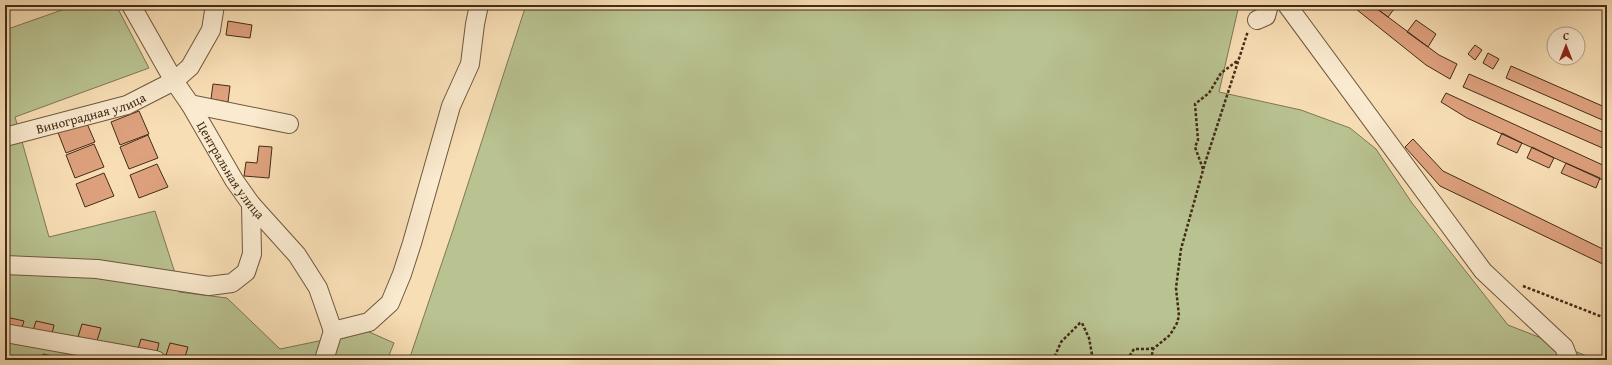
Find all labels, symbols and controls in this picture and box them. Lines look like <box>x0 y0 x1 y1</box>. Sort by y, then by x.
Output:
north arrow <box>1546 26 1586 66</box>
text: С <box>1563 28 1569 44</box>
street label: Виноградная улица <box>34 88 150 138</box>
street label: Центральная улица <box>192 118 270 224</box>

